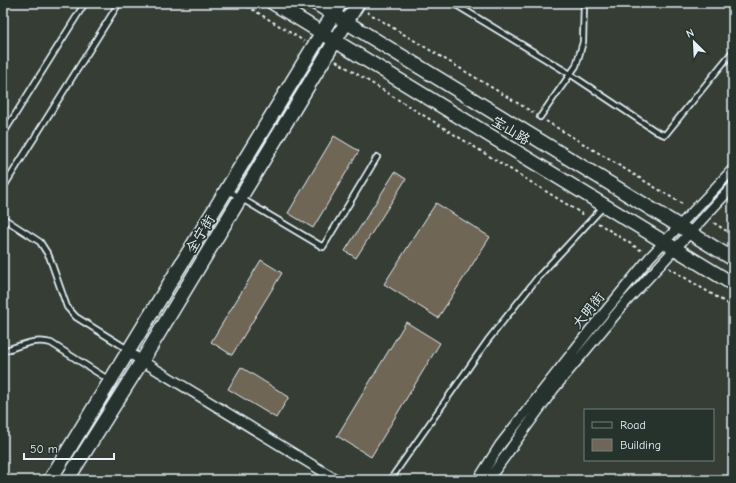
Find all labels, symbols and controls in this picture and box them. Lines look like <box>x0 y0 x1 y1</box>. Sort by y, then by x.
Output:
north arrow <box>674 22 714 62</box>
text: N <box>684 26 696 41</box>
street label: 宝山路 <box>488 112 533 149</box>
street label: 全宁街 <box>182 212 219 257</box>
street label: 大明街 <box>569 289 608 332</box>
legend <box>584 409 714 461</box>
text: Road <box>620 418 646 432</box>
scale bar <box>24 435 114 461</box>
text: Building <box>620 438 661 452</box>
text: 50 m <box>30 442 58 456</box>

